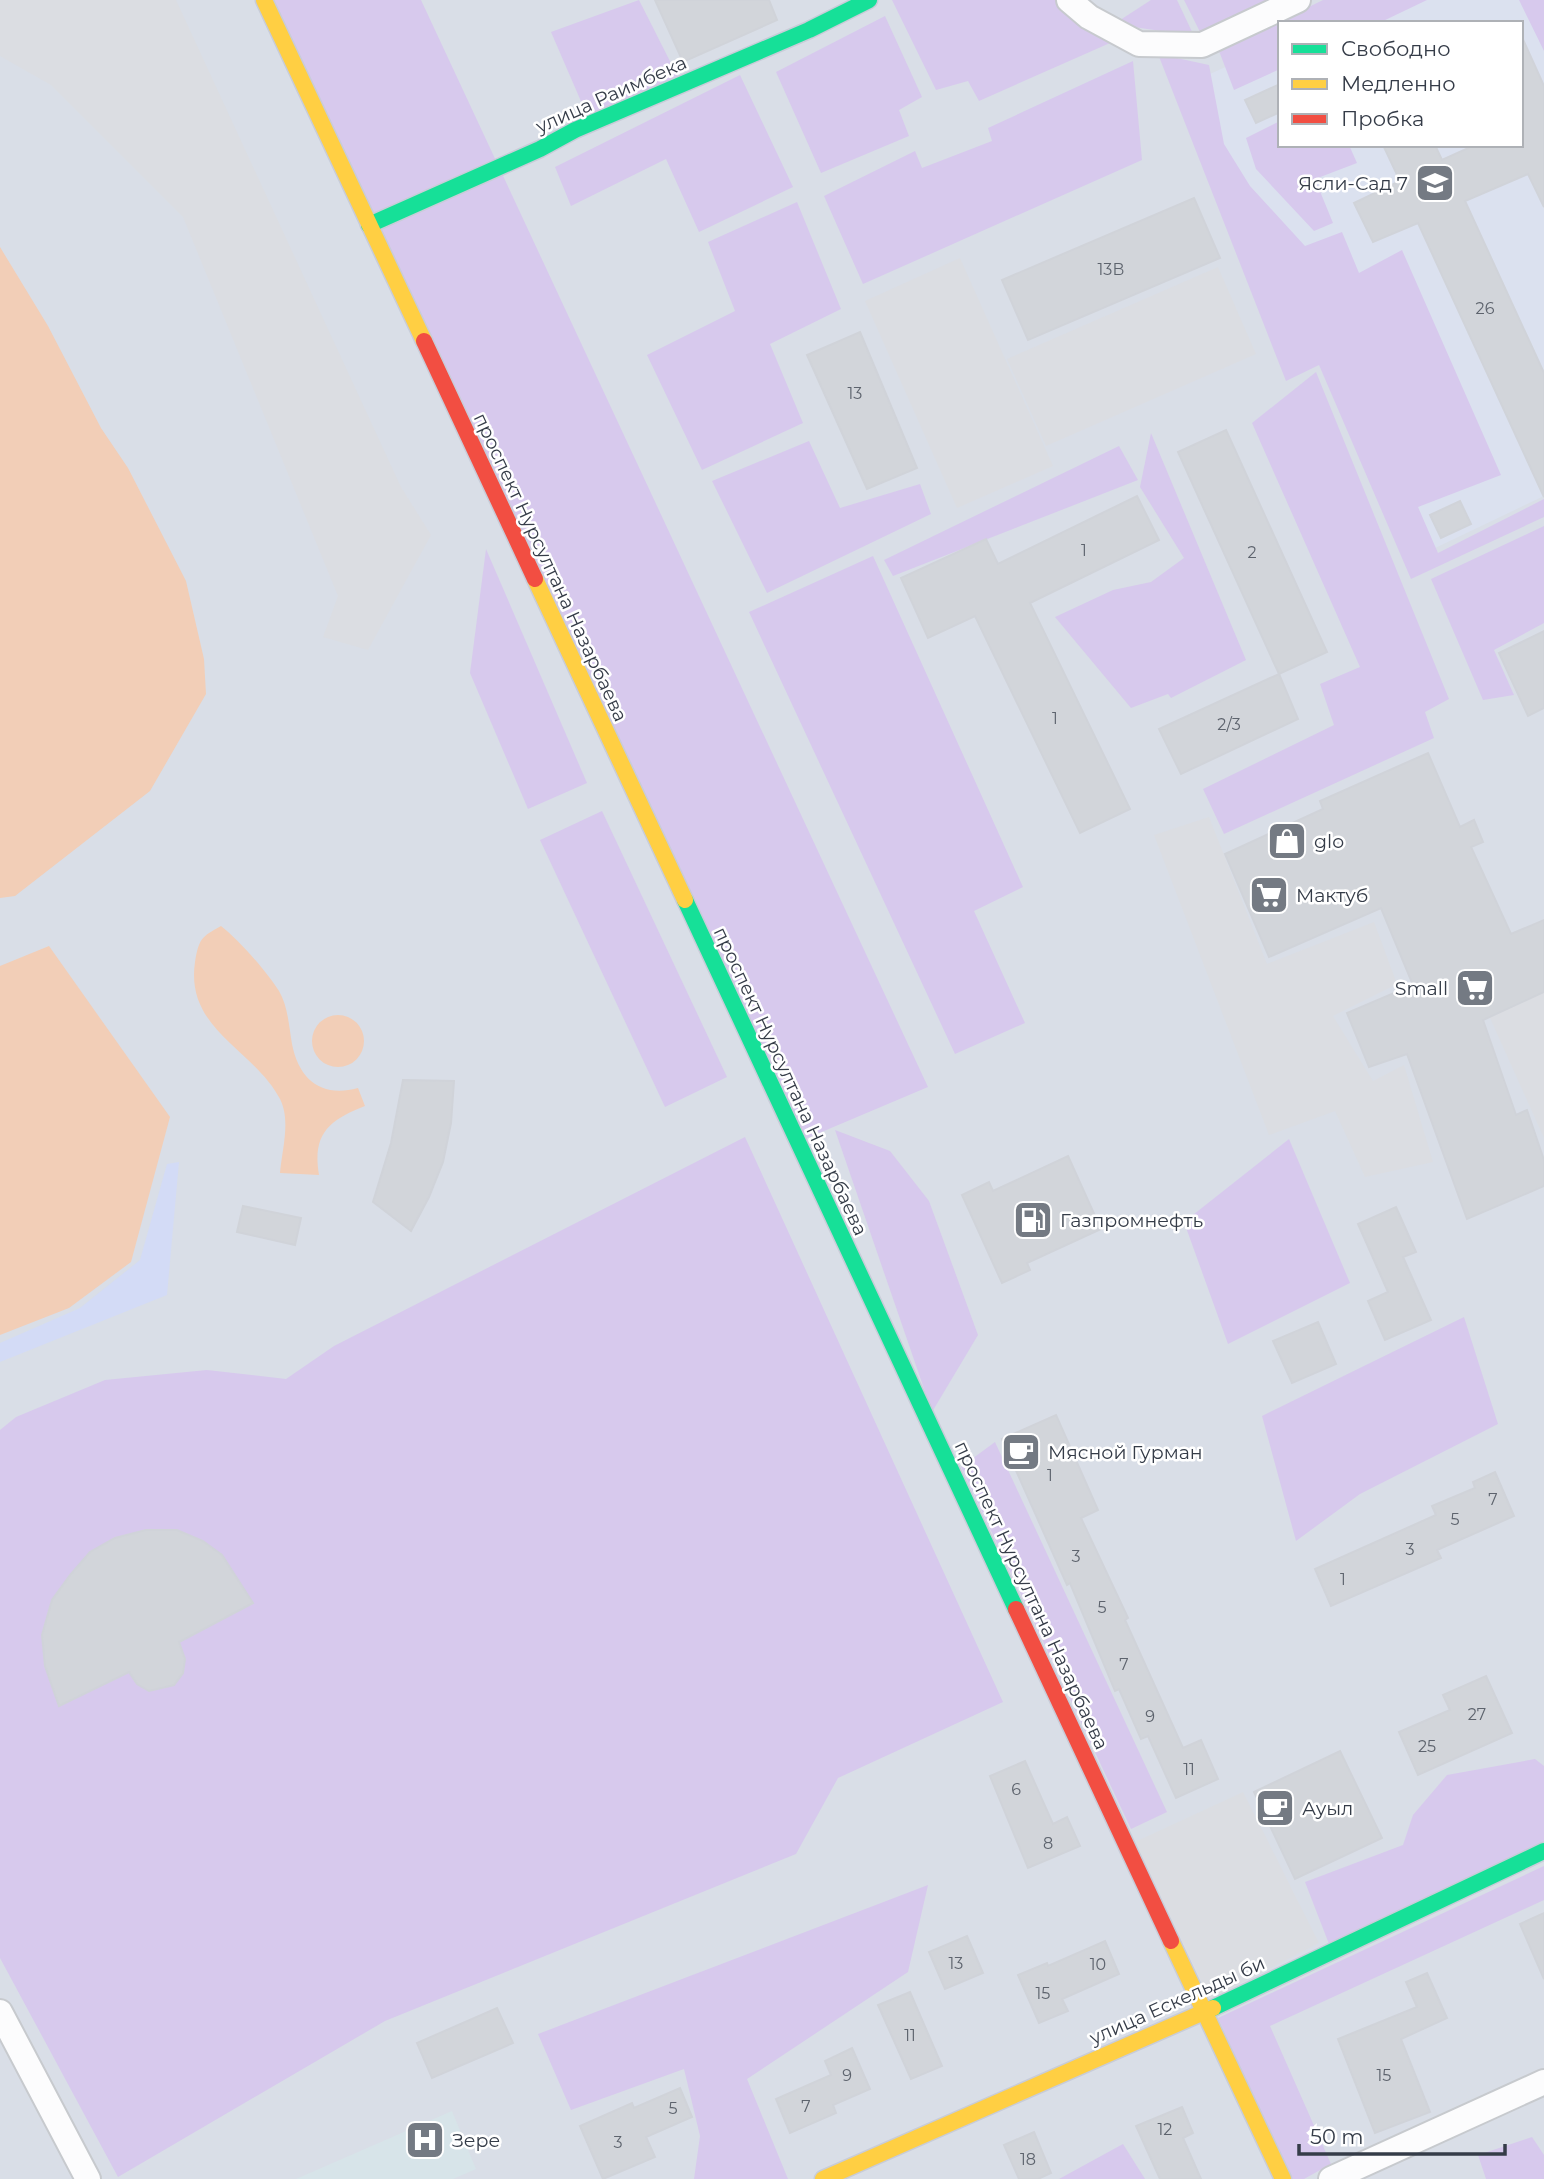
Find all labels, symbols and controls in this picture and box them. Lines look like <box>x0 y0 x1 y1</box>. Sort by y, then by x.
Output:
legend <box>1278 21 1523 147</box>
text: Свободно <box>1341 36 1451 61</box>
street label: улица Раимбека <box>531 51 690 138</box>
text: Медленно <box>1341 71 1456 96</box>
text: Пробка <box>1341 106 1424 131</box>
school or university icon: Ясли-Сад 7 <box>1414 162 1456 204</box>
place label: Ясли-Сад 7 <box>1298 172 1408 195</box>
house number: 13В <box>1098 260 1124 279</box>
house number: 26 <box>1476 299 1495 318</box>
house number: 13 <box>848 384 862 403</box>
street label: проспект Нурсултана Назарбаева <box>469 409 632 725</box>
house number: 1 <box>1081 541 1087 560</box>
house number: 2 <box>1247 543 1257 562</box>
house number: 1 <box>1052 709 1058 728</box>
house number: 2/3 <box>1217 715 1241 734</box>
shop icon: glo <box>1266 820 1308 862</box>
place label: glo <box>1314 830 1344 853</box>
supermarket icon: Мактуб <box>1248 874 1290 916</box>
place label: Мактуб <box>1296 884 1368 907</box>
street label: проспект Нурсултана Назарбаева <box>709 923 872 1239</box>
supermarket icon: Small <box>1454 967 1496 1009</box>
place label: Small <box>1395 977 1448 1000</box>
fuel station icon: Газпромнефть <box>1012 1199 1054 1241</box>
place label: Газпромнефть <box>1060 1209 1204 1232</box>
cafe icon: Мясной Гурман <box>1000 1431 1042 1473</box>
street label: проспект Нурсултана Назарбаева <box>950 1437 1113 1753</box>
place label: Мясной Гурман <box>1048 1441 1203 1464</box>
house number: 1 <box>1047 1466 1053 1485</box>
house number: 7 <box>1488 1490 1498 1509</box>
house number: 5 <box>1450 1510 1460 1529</box>
house number: 3 <box>1405 1540 1415 1559</box>
house number: 3 <box>1071 1547 1081 1566</box>
house number: 1 <box>1340 1570 1346 1589</box>
house number: 5 <box>1097 1598 1107 1617</box>
house number: 7 <box>1119 1655 1129 1674</box>
house number: 27 <box>1468 1705 1486 1724</box>
house number: 9 <box>1145 1707 1155 1726</box>
house number: 25 <box>1418 1737 1436 1756</box>
house number: 11 <box>1183 1760 1195 1779</box>
house number: 6 <box>1011 1780 1021 1799</box>
cafe icon: Ауыл <box>1254 1787 1296 1829</box>
place label: Ауыл <box>1302 1797 1353 1820</box>
house number: 8 <box>1043 1834 1053 1853</box>
street label: улица Ескельды би <box>1085 1951 1269 2050</box>
house number: 13 <box>949 1954 963 1973</box>
house number: 10 <box>1090 1955 1106 1974</box>
house number: 15 <box>1036 1984 1050 2003</box>
house number: 11 <box>904 2026 916 2045</box>
house number: 9 <box>842 2066 852 2085</box>
house number: 15 <box>1377 2066 1391 2085</box>
house number: 7 <box>801 2097 811 2116</box>
house number: 5 <box>668 2099 678 2118</box>
scale bar <box>1299 2112 1506 2156</box>
hospital icon: Зере <box>404 2119 446 2161</box>
house number: 12 <box>1158 2120 1172 2139</box>
text: 50 m <box>1310 2124 1364 2149</box>
place label: Зере <box>452 2129 500 2152</box>
house number: 3 <box>613 2133 623 2152</box>
house number: 18 <box>1020 2150 1036 2169</box>

